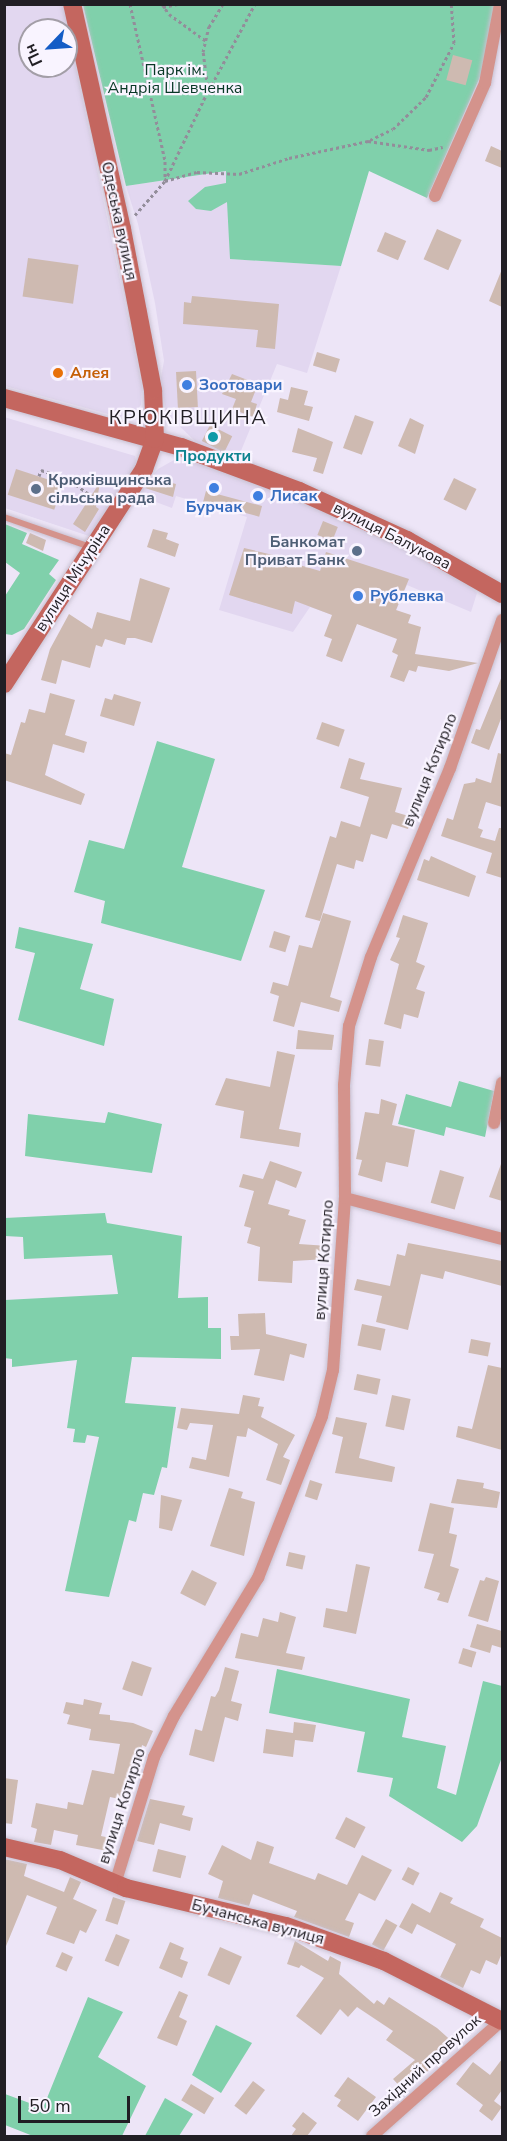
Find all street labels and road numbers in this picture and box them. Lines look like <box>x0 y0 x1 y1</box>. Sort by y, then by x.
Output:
street label: Одеська вулиця <box>97 160 141 282</box>
street label: вулиця Балукова <box>330 498 454 574</box>
street label: вулиця Мічуріна <box>31 521 115 635</box>
street label: вулиця Котирло <box>398 710 462 830</box>
street label: вулиця Котирло <box>310 1199 338 1321</box>
street label: вулиця Котирло <box>94 1746 150 1866</box>
street label: Бучанська вулиця <box>190 1895 326 1949</box>
street label: Західний провулок <box>365 2011 485 2121</box>

